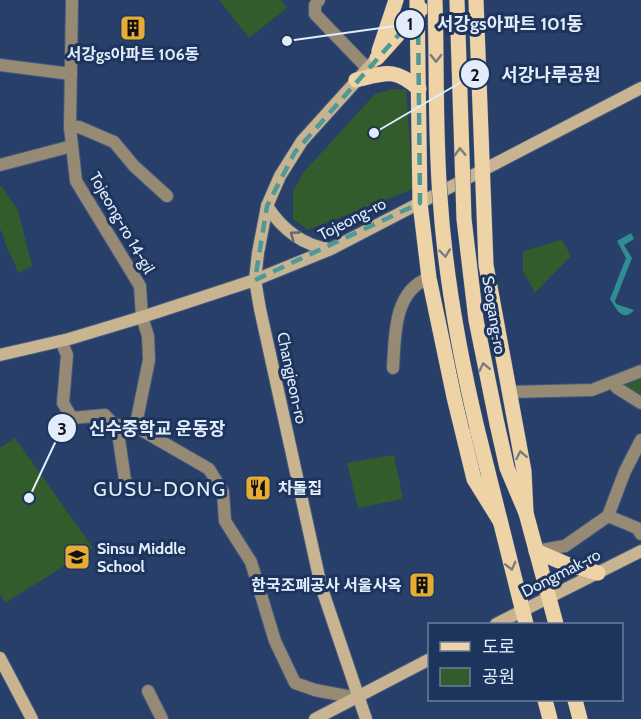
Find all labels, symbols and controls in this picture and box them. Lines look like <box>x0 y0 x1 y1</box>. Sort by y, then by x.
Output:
callout: 서강gs아파트 101동 <box>395 6 595 42</box>
building icon: 서강gs아파트 106동 <box>118 13 148 43</box>
text: 1 <box>407 13 413 35</box>
text: 서강gs아파트 101동 <box>437 13 583 35</box>
place label: 서강gs아파트 106동 <box>67 45 199 64</box>
one-way arrow <box>430 54 443 63</box>
callout: 서강나루공원 <box>460 56 613 92</box>
text: 2 <box>470 64 480 86</box>
text: 서강나루공원 <box>501 64 601 86</box>
one-way arrow <box>454 148 467 157</box>
street label: Tojeong-ro 14-gil <box>85 169 159 277</box>
street label: Tojeong-ro <box>315 194 389 244</box>
one-way arrow <box>289 231 300 242</box>
one-way arrow <box>438 249 451 258</box>
street label: Seogang-ro <box>478 274 510 356</box>
street label: Changjeon-ro <box>273 330 311 426</box>
one-way arrow <box>478 362 491 372</box>
callout: 신수중학교 운동장 <box>47 410 237 446</box>
text: 3 <box>57 418 67 440</box>
text: 신수중학교 운동장 <box>89 418 226 440</box>
one-way arrow <box>515 451 528 461</box>
restaurant icon: 차돌집 <box>243 473 273 503</box>
district label: GUSU-DONG <box>93 477 227 501</box>
place label: 차돌집 <box>278 479 322 498</box>
place label: Sinsu Middle School <box>97 539 186 576</box>
school or university icon: Sinsu Middle School <box>62 542 92 572</box>
street label: Dongmak-ro <box>518 545 604 601</box>
one-way arrow <box>504 561 517 571</box>
building icon: 한국조폐공사 서울사옥 <box>407 570 437 600</box>
place label: 한국조폐공사 서울사옥 <box>251 576 402 595</box>
legend <box>428 623 623 701</box>
text: 도로 <box>482 636 515 658</box>
text: 공원 <box>482 666 515 688</box>

